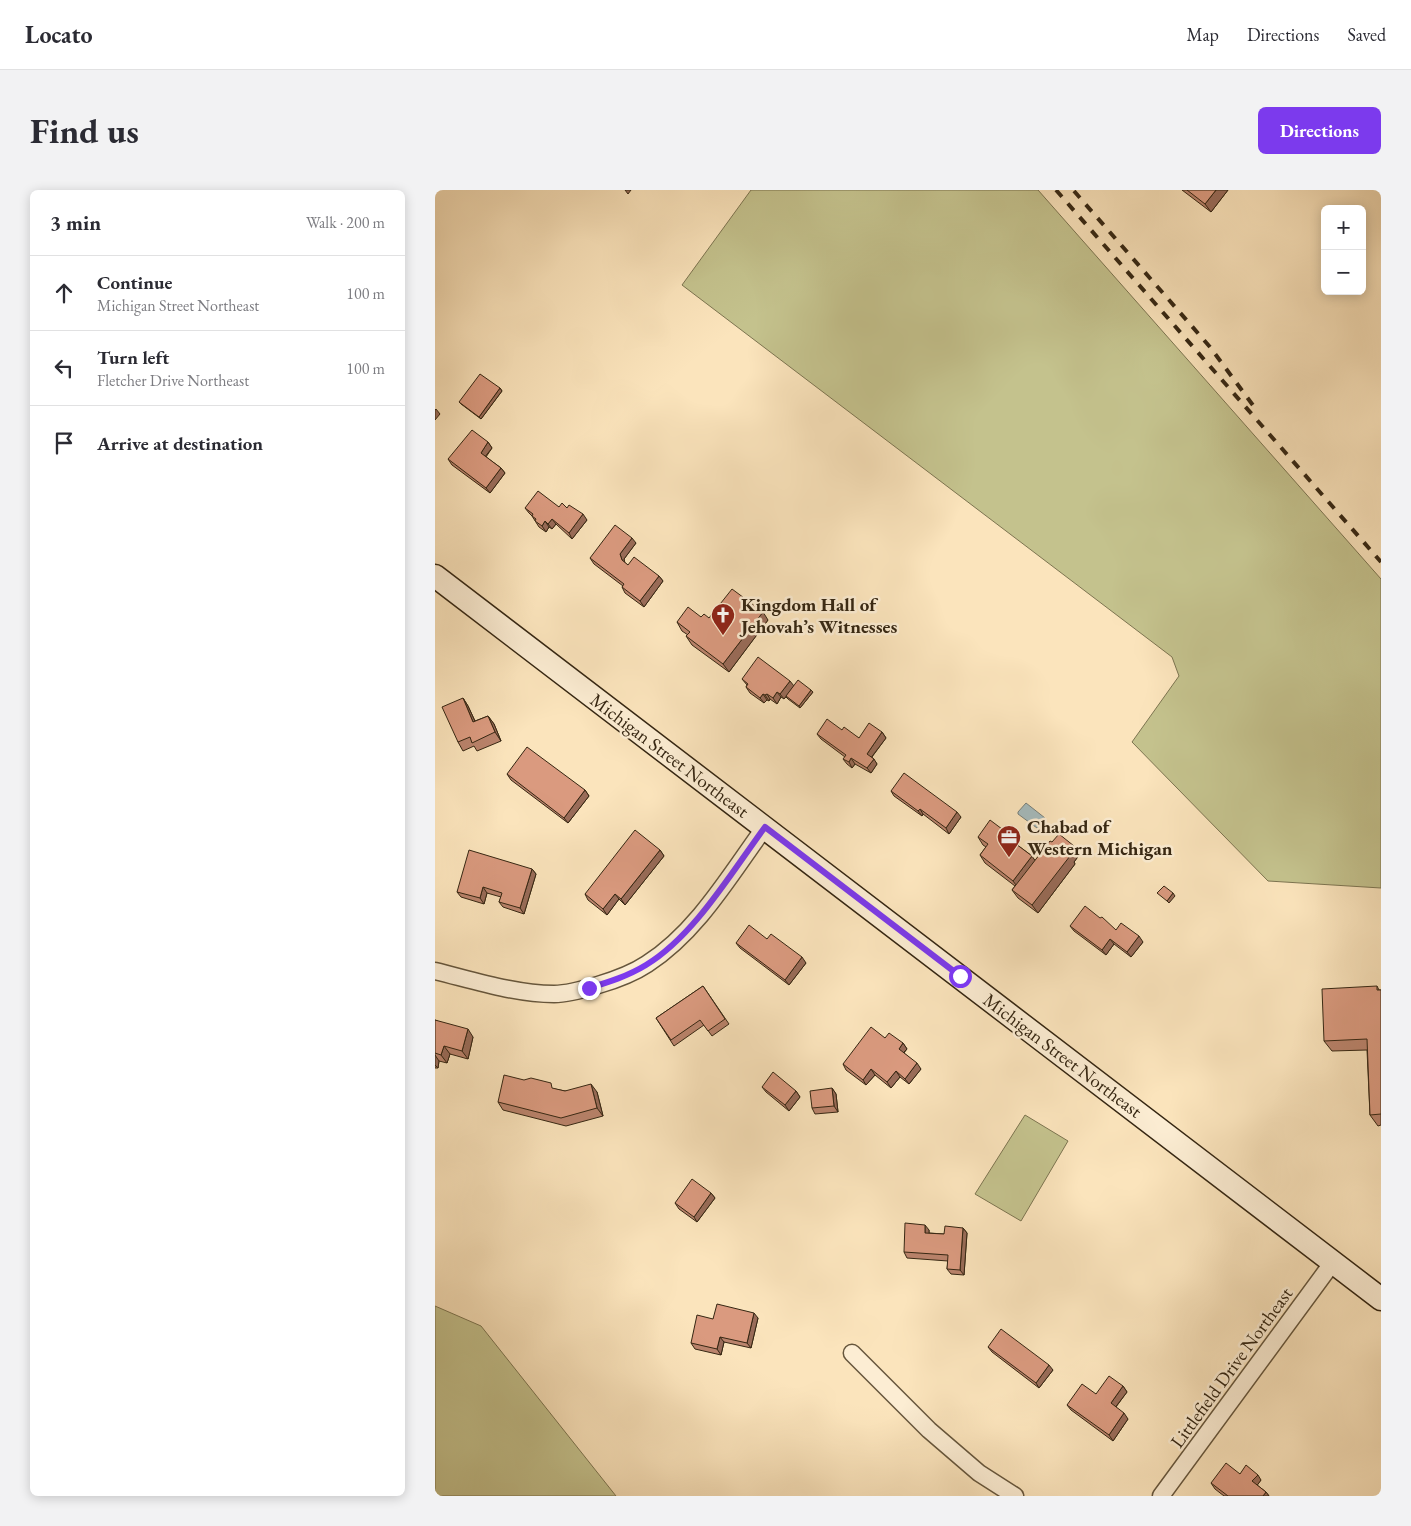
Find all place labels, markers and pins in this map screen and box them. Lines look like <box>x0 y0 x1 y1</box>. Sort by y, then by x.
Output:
place label: Kingdom Hall of Jehovah’s Witnesses <box>739 592 897 639</box>
church icon: Kingdom Hall of Jehovah’s Witnesses <box>710 602 736 636</box>
place label: Chabad of Western Michigan <box>1027 814 1173 861</box>
office icon: Chabad of Western Michigan <box>996 824 1022 858</box>

